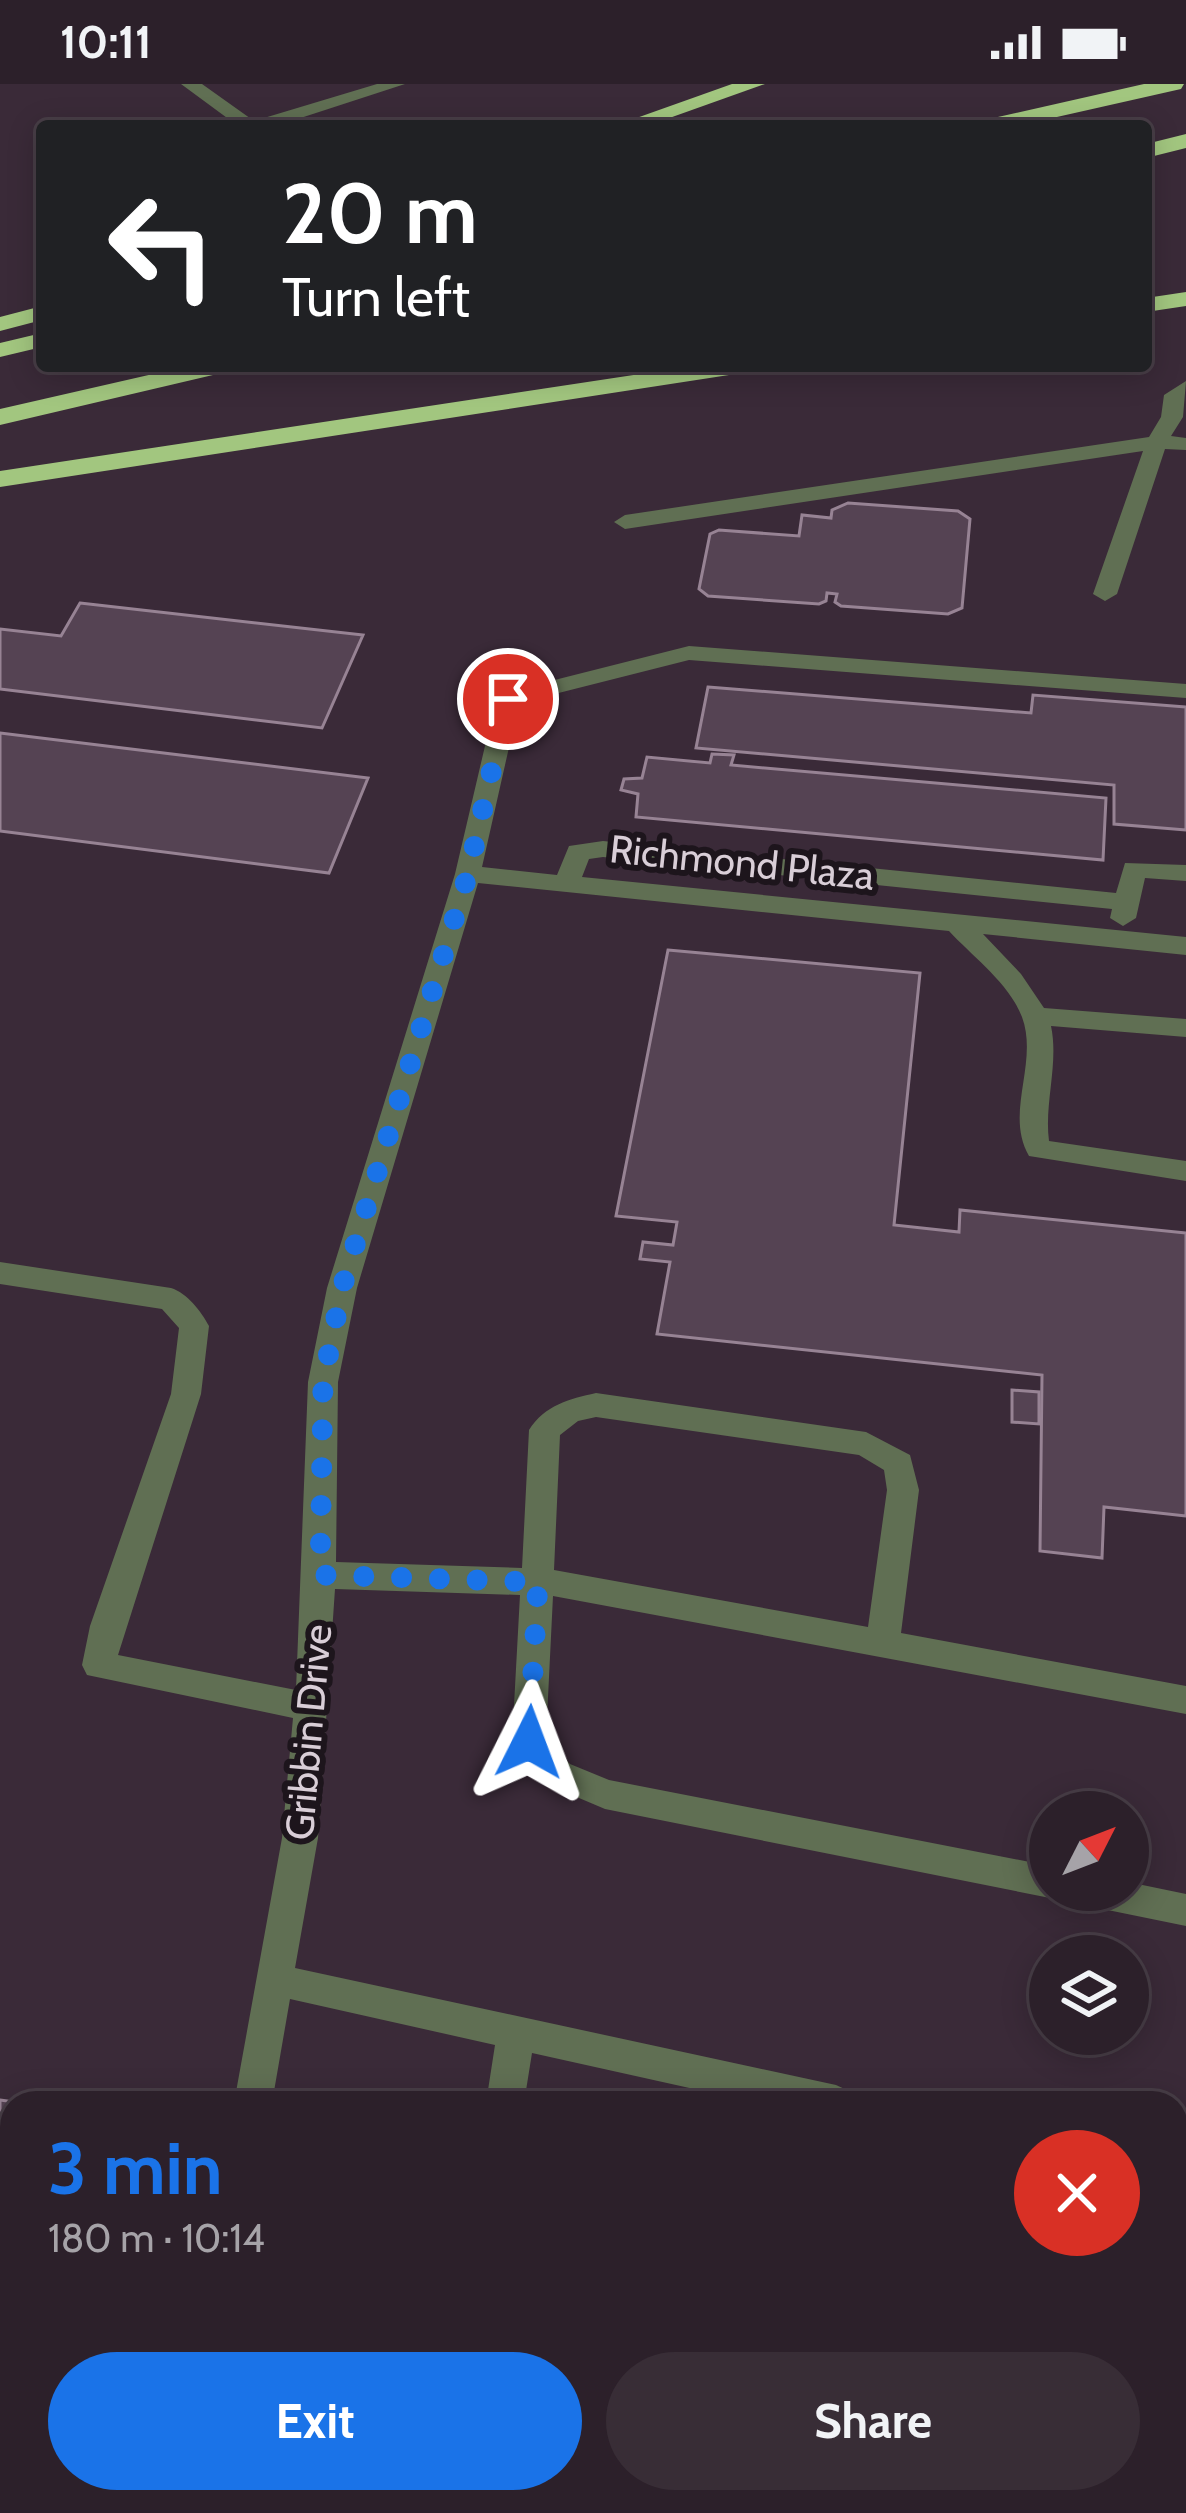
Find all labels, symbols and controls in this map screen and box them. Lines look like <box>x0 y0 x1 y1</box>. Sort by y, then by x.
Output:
text: 10:11 <box>60 15 152 69</box>
text: 20 m <box>282 162 478 264</box>
icon: left <box>84 168 240 324</box>
text: Turn left <box>282 264 470 330</box>
pin <box>457 648 559 750</box>
icon: arrive <box>475 666 541 732</box>
street label: Richmond Plaza <box>608 824 877 900</box>
street label: Gribbin Drive <box>275 1622 341 1842</box>
position arrow <box>466 1679 592 1805</box>
north arrow <box>1029 1791 1149 1911</box>
map controls <box>1029 1791 1149 2055</box>
button: layers <box>1029 1935 1149 2055</box>
text: 3 min <box>48 2125 223 2212</box>
button: close <box>1014 2130 1140 2256</box>
text: 180 m · 10:14 <box>48 2214 265 2262</box>
button: Exit <box>48 2352 582 2490</box>
button: Share <box>606 2352 1140 2490</box>

